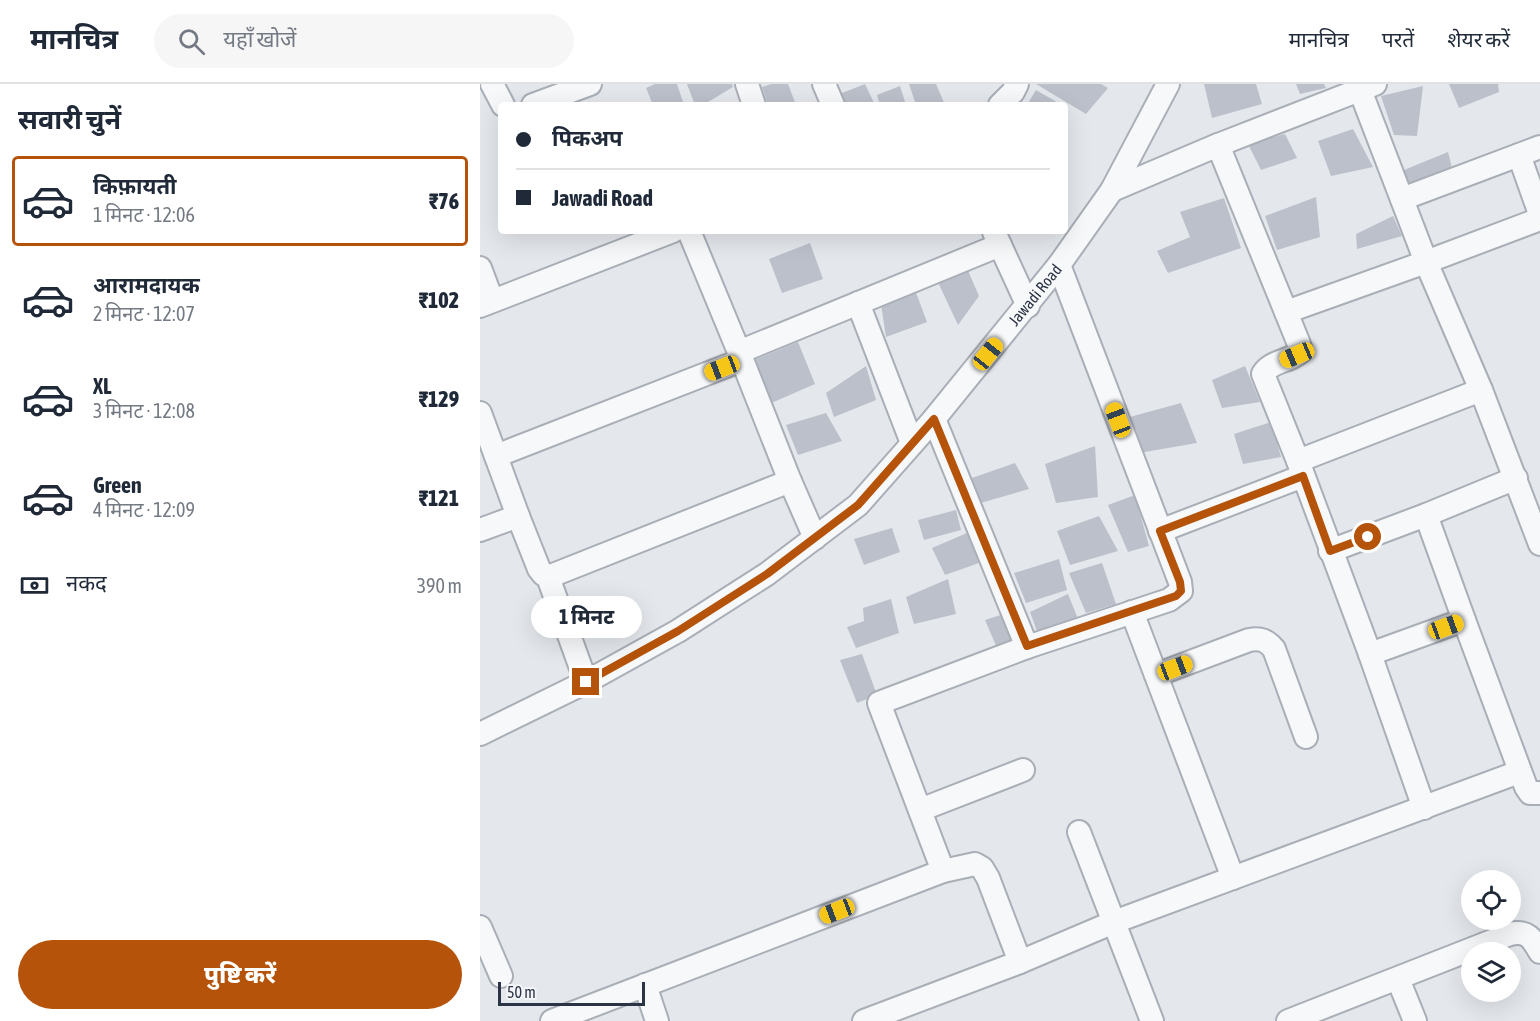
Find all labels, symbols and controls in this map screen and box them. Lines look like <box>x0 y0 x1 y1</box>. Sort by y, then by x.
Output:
search box <box>154 14 574 68</box>
text: मानचित्र <box>30 23 118 55</box>
icon: search <box>175 25 208 58</box>
text: यहाँ खोजें <box>223 26 296 52</box>
text: मानचित्र <box>1289 27 1349 51</box>
text: परतें <box>1382 27 1414 51</box>
text: शेयर करें <box>1447 27 1510 51</box>
text: सवारी चुनें <box>18 104 121 135</box>
text: पिकअप <box>552 125 623 151</box>
text: किफ़ायती <box>93 173 177 199</box>
icon: car <box>21 174 75 228</box>
text: Jawadi Road <box>552 185 653 211</box>
text: ₹76 <box>429 188 459 214</box>
text: 1 मिनट · 12:06 <box>93 203 195 226</box>
street label: Jawadi Road <box>1005 260 1065 329</box>
text: आरामदायक <box>93 272 200 298</box>
icon: car <box>21 273 75 327</box>
text: ₹102 <box>419 287 459 313</box>
text: 2 मिनट · 12:07 <box>93 302 195 325</box>
car <box>970 334 1006 374</box>
car <box>1277 340 1317 370</box>
car <box>702 353 742 383</box>
icon: car <box>21 372 75 426</box>
text: XL <box>93 373 111 399</box>
text: ₹129 <box>419 386 459 412</box>
text: 3 मिनट · 12:08 <box>93 399 195 422</box>
car <box>1103 400 1133 440</box>
icon: car <box>21 471 75 525</box>
text: Green <box>93 472 142 498</box>
text: ₹121 <box>419 485 459 511</box>
text: 4 मिनट · 12:09 <box>93 498 195 521</box>
route start <box>1354 523 1381 550</box>
icon: cash <box>18 569 51 602</box>
text: नकद <box>66 570 107 596</box>
text: 390 m <box>417 574 462 597</box>
callout: 1 मिनट <box>531 595 642 637</box>
text: 1 मिनट <box>559 605 614 628</box>
car <box>1426 612 1466 642</box>
car <box>1155 653 1195 683</box>
route end <box>572 668 599 695</box>
map controls <box>1461 870 1521 1002</box>
button: locate <box>1461 870 1521 930</box>
car <box>817 896 857 926</box>
button: पुष्टि करें <box>18 940 462 1009</box>
button: layers <box>1461 942 1521 1002</box>
scale bar <box>498 979 645 1006</box>
text: 50 m <box>507 983 536 1001</box>

